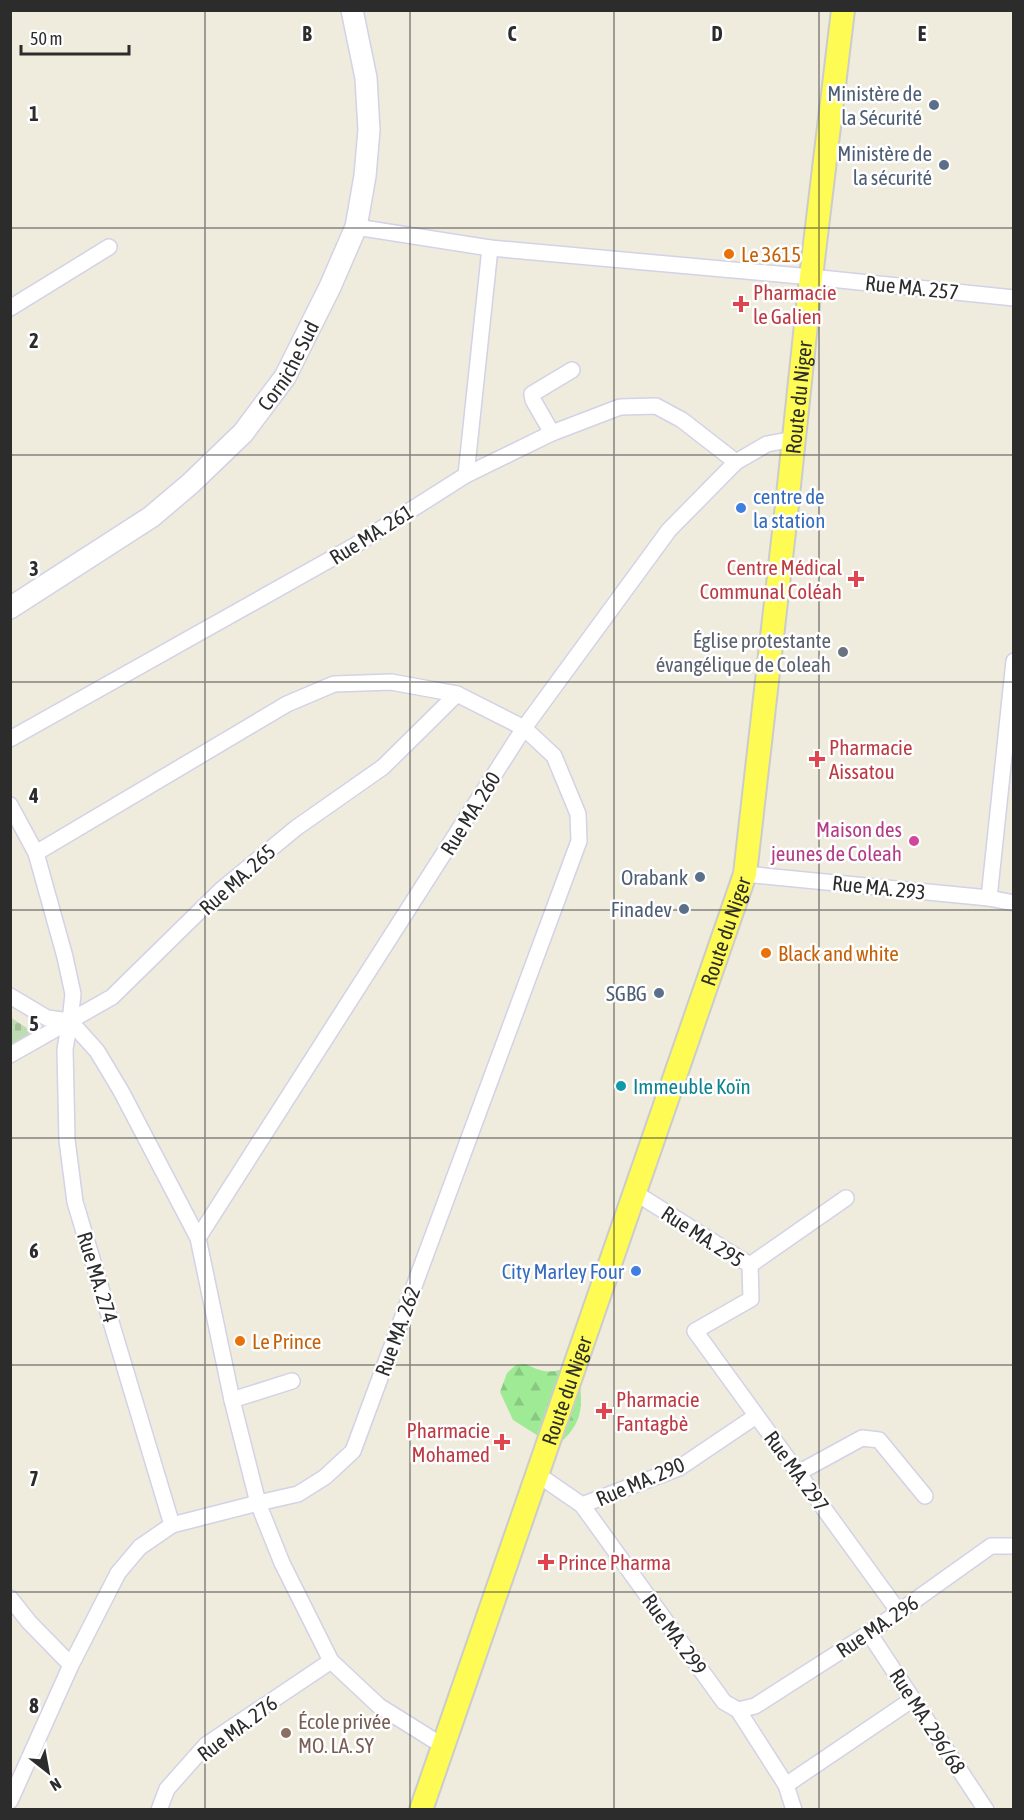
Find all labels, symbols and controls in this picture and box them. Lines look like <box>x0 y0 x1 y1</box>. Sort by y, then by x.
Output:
scale bar <box>21 18 129 56</box>
text: B <box>302 22 312 45</box>
text: C <box>508 22 517 45</box>
text: D <box>711 22 723 45</box>
text: E <box>918 22 927 45</box>
text: 50 m <box>30 28 62 49</box>
place label: Ministère de la Sécurité <box>827 81 922 129</box>
marker: Ministère de la Sécurité <box>927 98 941 112</box>
text: 1 <box>29 102 39 125</box>
place label: Ministère de la sécurité <box>837 141 932 189</box>
marker: Ministère de la sécurité <box>937 158 951 172</box>
place label: Le 3615 <box>741 242 801 266</box>
marker: Le 3615 <box>722 247 736 261</box>
street label: Rue MA. 257 <box>864 270 960 304</box>
place label: Pharmacie le Galien <box>753 280 836 328</box>
marker: Pharmacie le Galien <box>734 297 748 311</box>
street label: Corniche Sud <box>252 317 323 415</box>
text: 2 <box>29 329 39 352</box>
street label: Route du Niger <box>780 339 816 455</box>
place label: centre de la station <box>753 484 825 532</box>
street label: Rue MA. 261 <box>325 499 417 569</box>
marker: centre de la station <box>734 501 748 515</box>
place label: Centre Médical Communal Coléah <box>700 555 842 603</box>
text: 3 <box>29 557 39 580</box>
marker: Centre Médical Communal Coléah <box>847 570 865 588</box>
place label: Église protestante évangélique de Coleah <box>656 628 831 676</box>
marker: Église protestante évangélique de Coleah <box>836 645 850 659</box>
place label: Pharmacie Aissatou <box>829 735 912 783</box>
marker: Pharmacie Aissatou <box>810 752 824 766</box>
street label: Rue MA. 260 <box>435 767 505 859</box>
text: 4 <box>28 784 39 807</box>
place label: Maison des jeunes de Coleah <box>770 817 902 865</box>
marker: Maison des jeunes de Coleah <box>907 834 921 848</box>
street label: Rue MA. 265 <box>194 839 280 919</box>
place label: Orabank <box>621 865 688 889</box>
marker: Orabank <box>693 870 707 884</box>
street label: Rue MA. 293 <box>831 870 927 904</box>
street label: Route du Niger <box>695 873 755 989</box>
place label: Finadev <box>611 897 672 921</box>
marker: Finadev <box>677 902 691 916</box>
place label: Black and white <box>778 941 899 965</box>
marker: Black and white <box>759 946 773 960</box>
place label: SGBG <box>606 981 647 1005</box>
marker: SGBG <box>652 986 666 1000</box>
text: 5 <box>29 1012 39 1035</box>
place label: Immeuble Koïn <box>633 1074 751 1098</box>
marker: Immeuble Koïn <box>614 1079 628 1093</box>
street label: Rue MA. 295 <box>657 1200 749 1272</box>
street label: Rue MA. 274 <box>73 1229 123 1325</box>
text: 6 <box>29 1239 39 1262</box>
place label: City Marley Four <box>502 1259 625 1283</box>
marker: City Marley Four <box>629 1264 643 1278</box>
street label: Rue MA. 262 <box>370 1283 424 1379</box>
place label: Le Prince <box>252 1329 321 1353</box>
street label: Route du Niger <box>536 1332 596 1448</box>
marker: Le Prince <box>233 1334 247 1348</box>
place label: Pharmacie Fantagbè <box>616 1387 699 1435</box>
marker: Pharmacie Fantagbè <box>597 1404 611 1418</box>
place label: Pharmacie Mohamed <box>407 1418 490 1466</box>
street label: Rue MA. 297 <box>760 1426 834 1516</box>
marker: Pharmacie Mohamed <box>495 1435 509 1449</box>
street label: Rue MA. 290 <box>592 1452 688 1510</box>
text: 7 <box>29 1467 39 1490</box>
place label: Prince Pharma <box>558 1550 671 1574</box>
marker: Prince Pharma <box>539 1555 553 1569</box>
street label: Rue MA. 299 <box>638 1589 712 1679</box>
street label: Rue MA. 296 <box>831 1590 923 1662</box>
street label: Rue MA. 296/68 <box>885 1664 971 1778</box>
street label: Rue MA. 276 <box>192 1690 282 1766</box>
text: 8 <box>29 1694 39 1717</box>
place label: École privée MO. LA. SY <box>298 1709 391 1757</box>
marker: École privée MO. LA. SY <box>279 1726 293 1740</box>
north arrow <box>18 1742 78 1802</box>
text: N <box>47 1775 64 1795</box>

